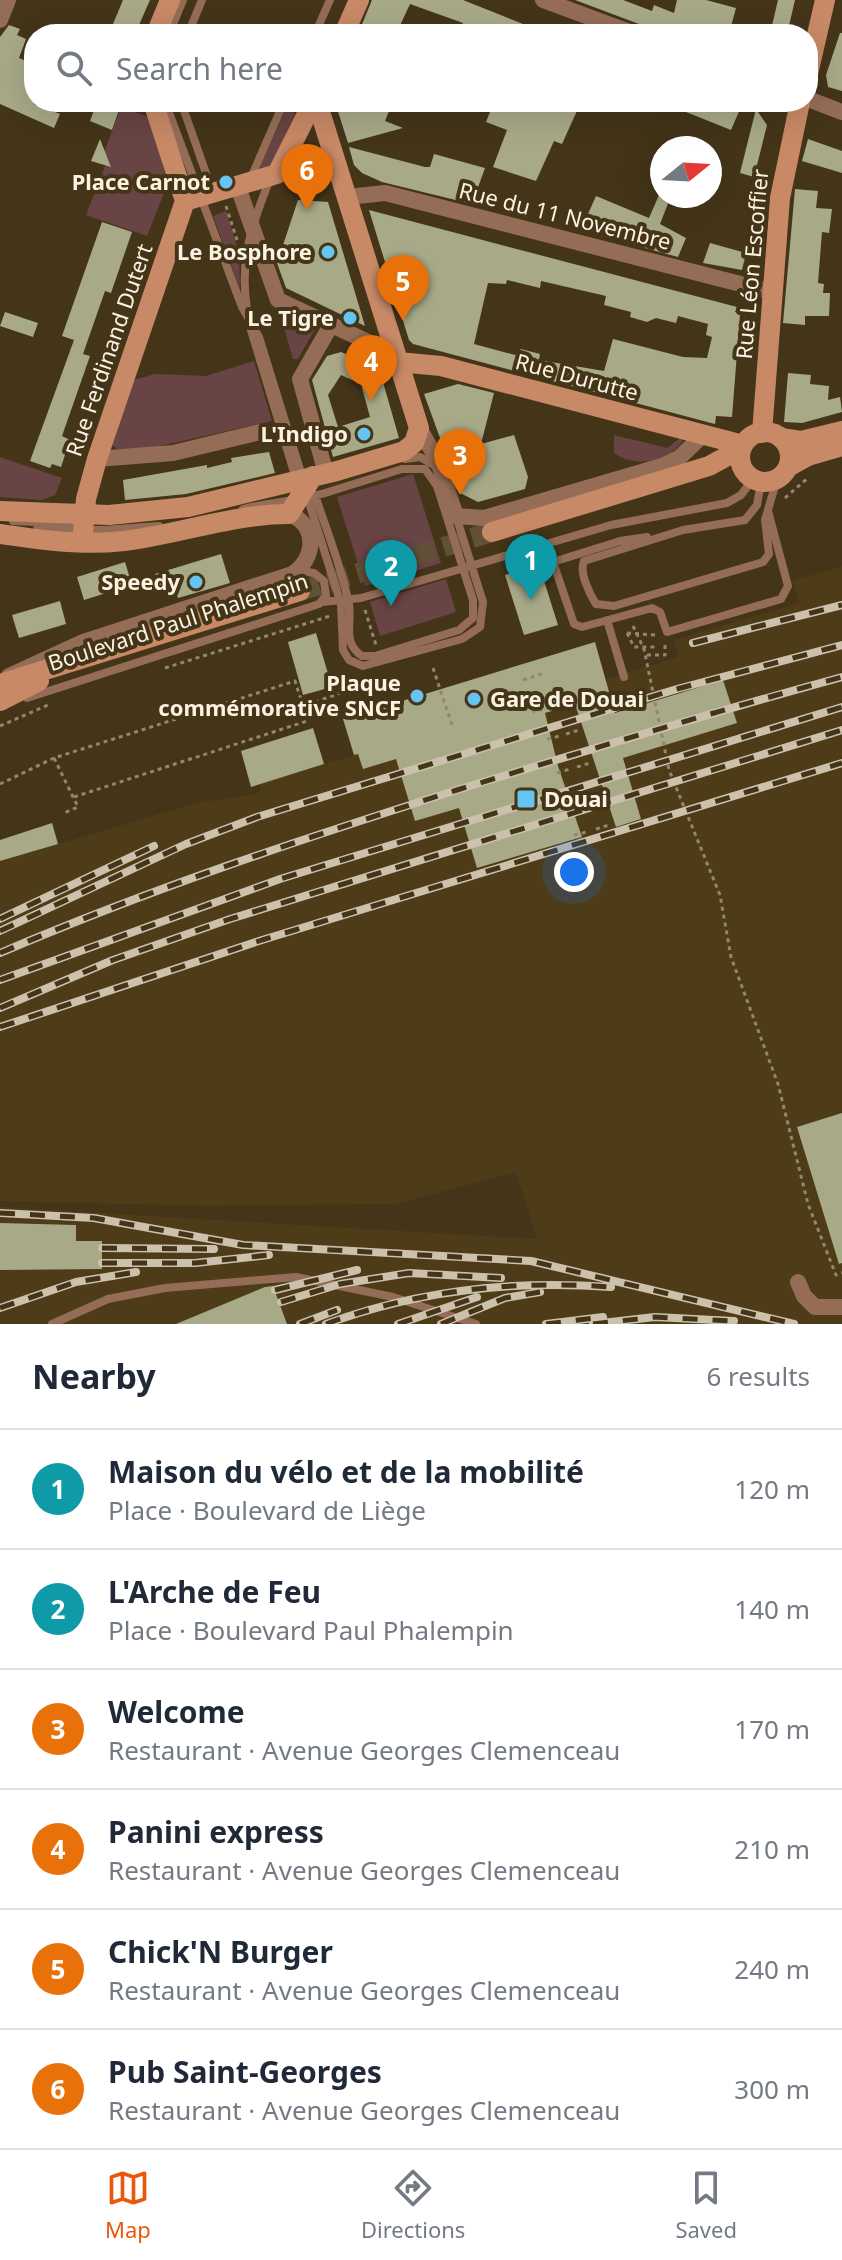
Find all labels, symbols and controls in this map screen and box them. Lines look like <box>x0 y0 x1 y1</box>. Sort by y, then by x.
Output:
search box <box>24 24 818 112</box>
icon: search <box>52 46 96 90</box>
text: Search here <box>116 48 283 89</box>
north arrow <box>650 136 722 208</box>
pin: 6 <box>281 144 333 210</box>
place label: Place Carnot <box>72 166 210 196</box>
street label: Rue Léon Escoffier <box>728 168 774 360</box>
marker: Place Carnot <box>217 173 235 191</box>
street label: Rue du 11 Novembre <box>456 174 674 256</box>
place label: Le Bosphore <box>177 236 312 266</box>
street label: Rue Ferdinand Dutert <box>58 239 159 460</box>
marker: Le Bosphore <box>319 243 337 261</box>
pin: 5 <box>377 255 429 321</box>
place label: Le Tigre <box>247 302 334 332</box>
marker: Le Tigre <box>341 309 359 327</box>
pin: 4 <box>345 335 397 401</box>
street label: Rue Durutte <box>513 345 642 407</box>
place label: L'Indigo <box>261 418 348 448</box>
marker: L'Indigo <box>355 425 373 443</box>
pin: 3 <box>434 429 486 495</box>
pin: 1 <box>505 534 557 600</box>
pin: 2 <box>365 540 417 606</box>
street label: Boulevard Paul Phalempin <box>44 565 311 677</box>
place label: Speedy <box>101 566 180 596</box>
marker: Speedy <box>187 573 205 591</box>
place label: Plaque commémorative SNCF <box>158 667 401 722</box>
place label: Gare de Douai <box>490 683 644 713</box>
marker: Plaque commémorative SNCF <box>408 687 426 705</box>
marker: Gare de Douai <box>465 690 483 708</box>
place label: Douai <box>544 783 608 813</box>
marker: Douai <box>515 788 537 810</box>
your location <box>554 852 594 892</box>
text: Nearby <box>32 1353 156 1399</box>
text: 6 results <box>706 1358 810 1394</box>
text: Maison du vélo et de la mobilité <box>108 1451 584 1492</box>
text: 1 <box>51 1471 65 1507</box>
text: 120 m <box>734 1471 810 1507</box>
text: Place · Boulevard de Liège <box>108 1492 426 1528</box>
text: L'Arche de Feu <box>108 1571 321 1612</box>
text: 2 <box>51 1591 65 1627</box>
text: 140 m <box>734 1591 810 1627</box>
text: Place · Boulevard Paul Phalempin <box>108 1612 514 1648</box>
text: Welcome <box>108 1691 245 1732</box>
text: 3 <box>51 1711 65 1747</box>
text: 170 m <box>734 1711 810 1747</box>
text: Restaurant · Avenue Georges Clemenceau <box>108 1732 620 1768</box>
text: Panini express <box>108 1811 324 1852</box>
text: 4 <box>51 1831 65 1867</box>
text: 210 m <box>734 1831 810 1867</box>
text: Restaurant · Avenue Georges Clemenceau <box>108 1852 620 1888</box>
text: Chick'N Burger <box>108 1931 333 1972</box>
text: 5 <box>51 1951 65 1987</box>
text: 240 m <box>734 1951 810 1987</box>
text: Restaurant · Avenue Georges Clemenceau <box>108 1972 620 2008</box>
text: Pub Saint-Georges <box>108 2051 382 2092</box>
text: 6 <box>51 2071 65 2107</box>
text: 300 m <box>734 2071 810 2107</box>
text: Restaurant · Avenue Georges Clemenceau <box>108 2092 620 2128</box>
tab: Map <box>105 2166 151 2244</box>
tab: Directions <box>361 2166 465 2244</box>
tab: Saved <box>675 2166 737 2244</box>

